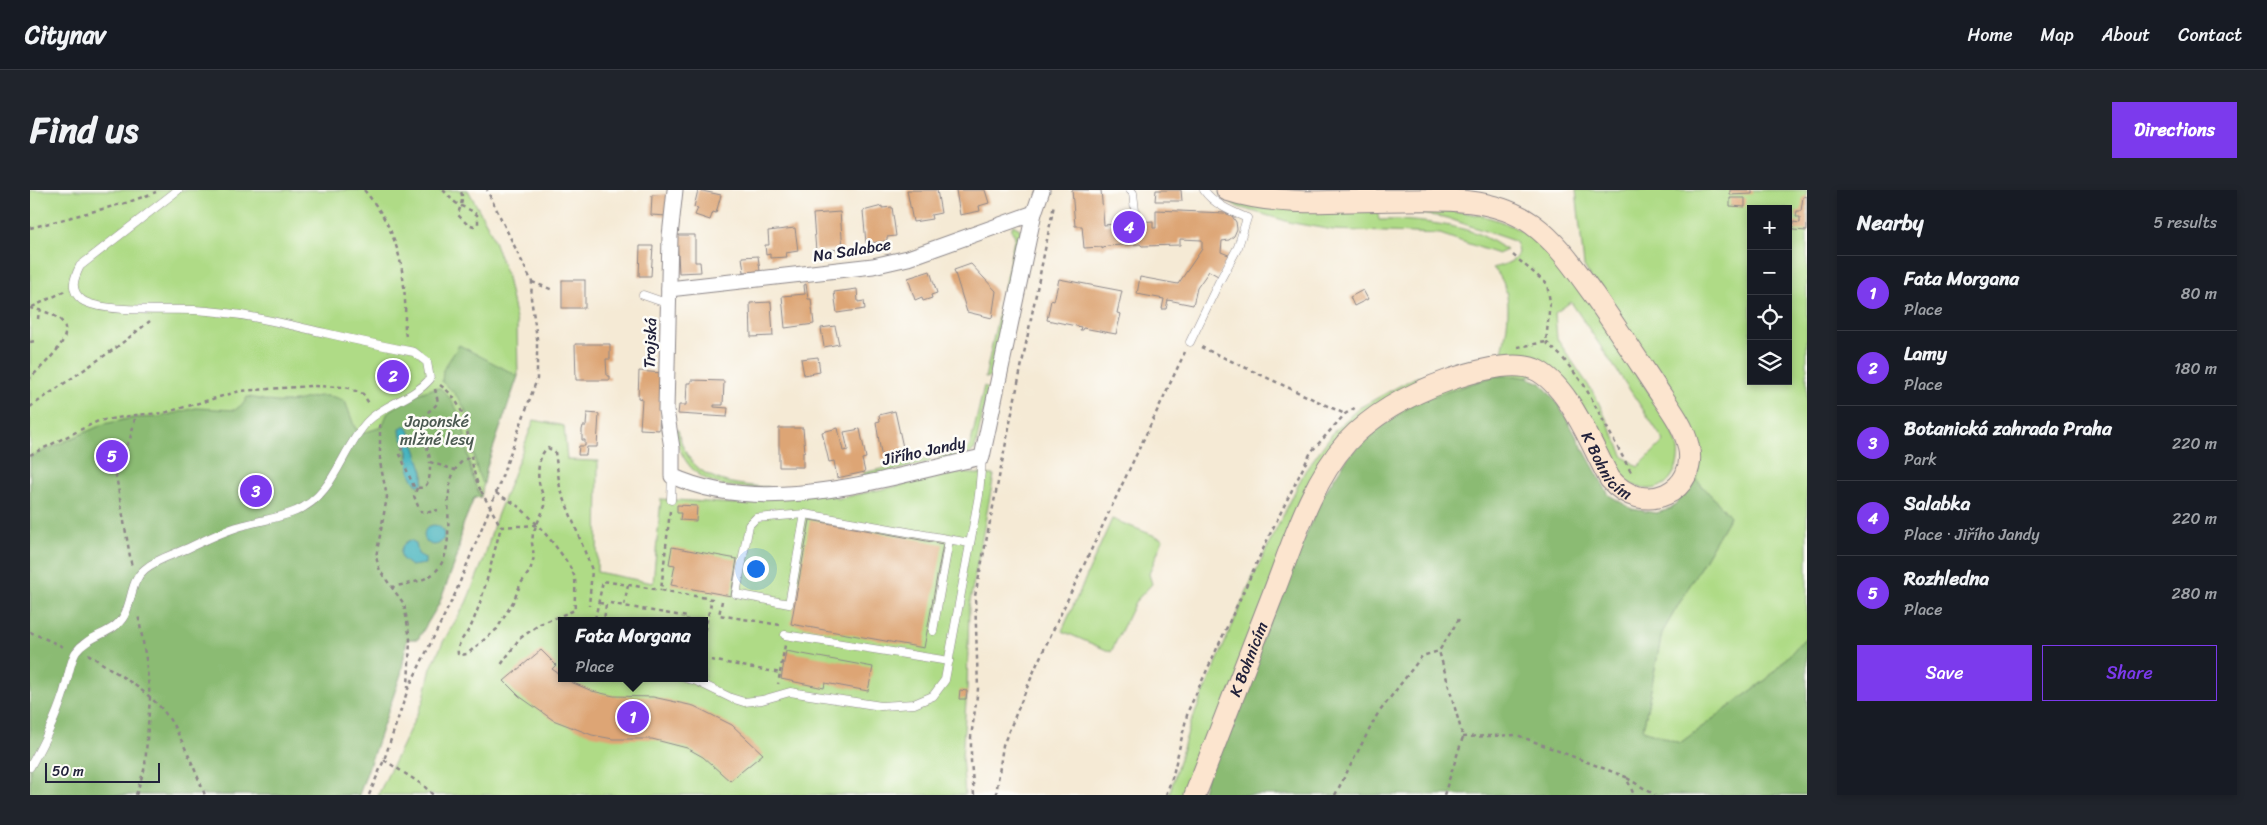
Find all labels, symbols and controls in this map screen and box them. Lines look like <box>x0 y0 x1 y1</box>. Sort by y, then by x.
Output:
text: Citynav <box>25 14 106 56</box>
text: Home <box>1968 19 2013 51</box>
text: Map <box>2041 19 2074 51</box>
text: About <box>2102 19 2150 51</box>
text: Contact <box>2178 19 2242 51</box>
text: Find us <box>30 99 138 161</box>
button: Directions <box>2112 102 2237 158</box>
text: Nearby <box>1857 204 1923 242</box>
map controls <box>1747 205 1792 385</box>
button: + <box>1747 205 1792 250</box>
pin: 4 <box>1113 208 1145 246</box>
text: 5 results <box>2153 208 2217 237</box>
street label: Na Salabce <box>811 230 893 270</box>
button: − <box>1747 250 1792 295</box>
text: Fata Morgana <box>1904 262 2019 295</box>
text: 1 <box>1870 279 1876 308</box>
text: 80 m <box>2181 279 2217 308</box>
button: locate <box>1747 295 1792 340</box>
text: Place <box>1904 295 1943 324</box>
street label: Trojská <box>635 317 665 369</box>
text: Lamy <box>1904 337 1947 370</box>
button: layers <box>1747 340 1792 385</box>
text: 2 <box>1868 354 1878 383</box>
text: 180 m <box>2174 354 2217 383</box>
pin: 2 <box>377 357 409 395</box>
text: Place <box>1904 370 1943 399</box>
park label: Japonské mlžné lesy <box>400 407 475 454</box>
text: Botanická zahrada Praha <box>1904 412 2112 445</box>
street label: K Bohnicím <box>1573 426 1638 507</box>
street label: Jiřího Jandy <box>879 428 969 474</box>
text: 3 <box>1869 429 1877 458</box>
text: 220 m <box>2172 429 2217 458</box>
pin: 5 <box>96 437 128 475</box>
text: Park <box>1904 445 1937 474</box>
pin: 3 <box>240 472 272 510</box>
text: Salabka <box>1904 487 1970 520</box>
text: 4 <box>1868 504 1878 533</box>
text: 220 m <box>2172 504 2217 533</box>
text: Place · Jiřího Jandy <box>1904 520 2040 549</box>
your location <box>743 556 769 582</box>
text: Rozhledna <box>1904 562 1989 595</box>
text: 5 <box>1868 579 1878 608</box>
text: 280 m <box>2172 579 2217 608</box>
text: Place <box>1904 595 1943 624</box>
popup <box>558 617 708 682</box>
street label: K Bohnicím <box>1220 617 1276 701</box>
text: Fata Morgana <box>575 619 691 652</box>
button: Save <box>1857 645 2032 701</box>
button: Share <box>2042 645 2217 701</box>
text: Place <box>575 652 614 681</box>
pin: 1 <box>617 698 649 736</box>
text: 50 m <box>52 759 84 784</box>
scale bar <box>45 760 160 783</box>

